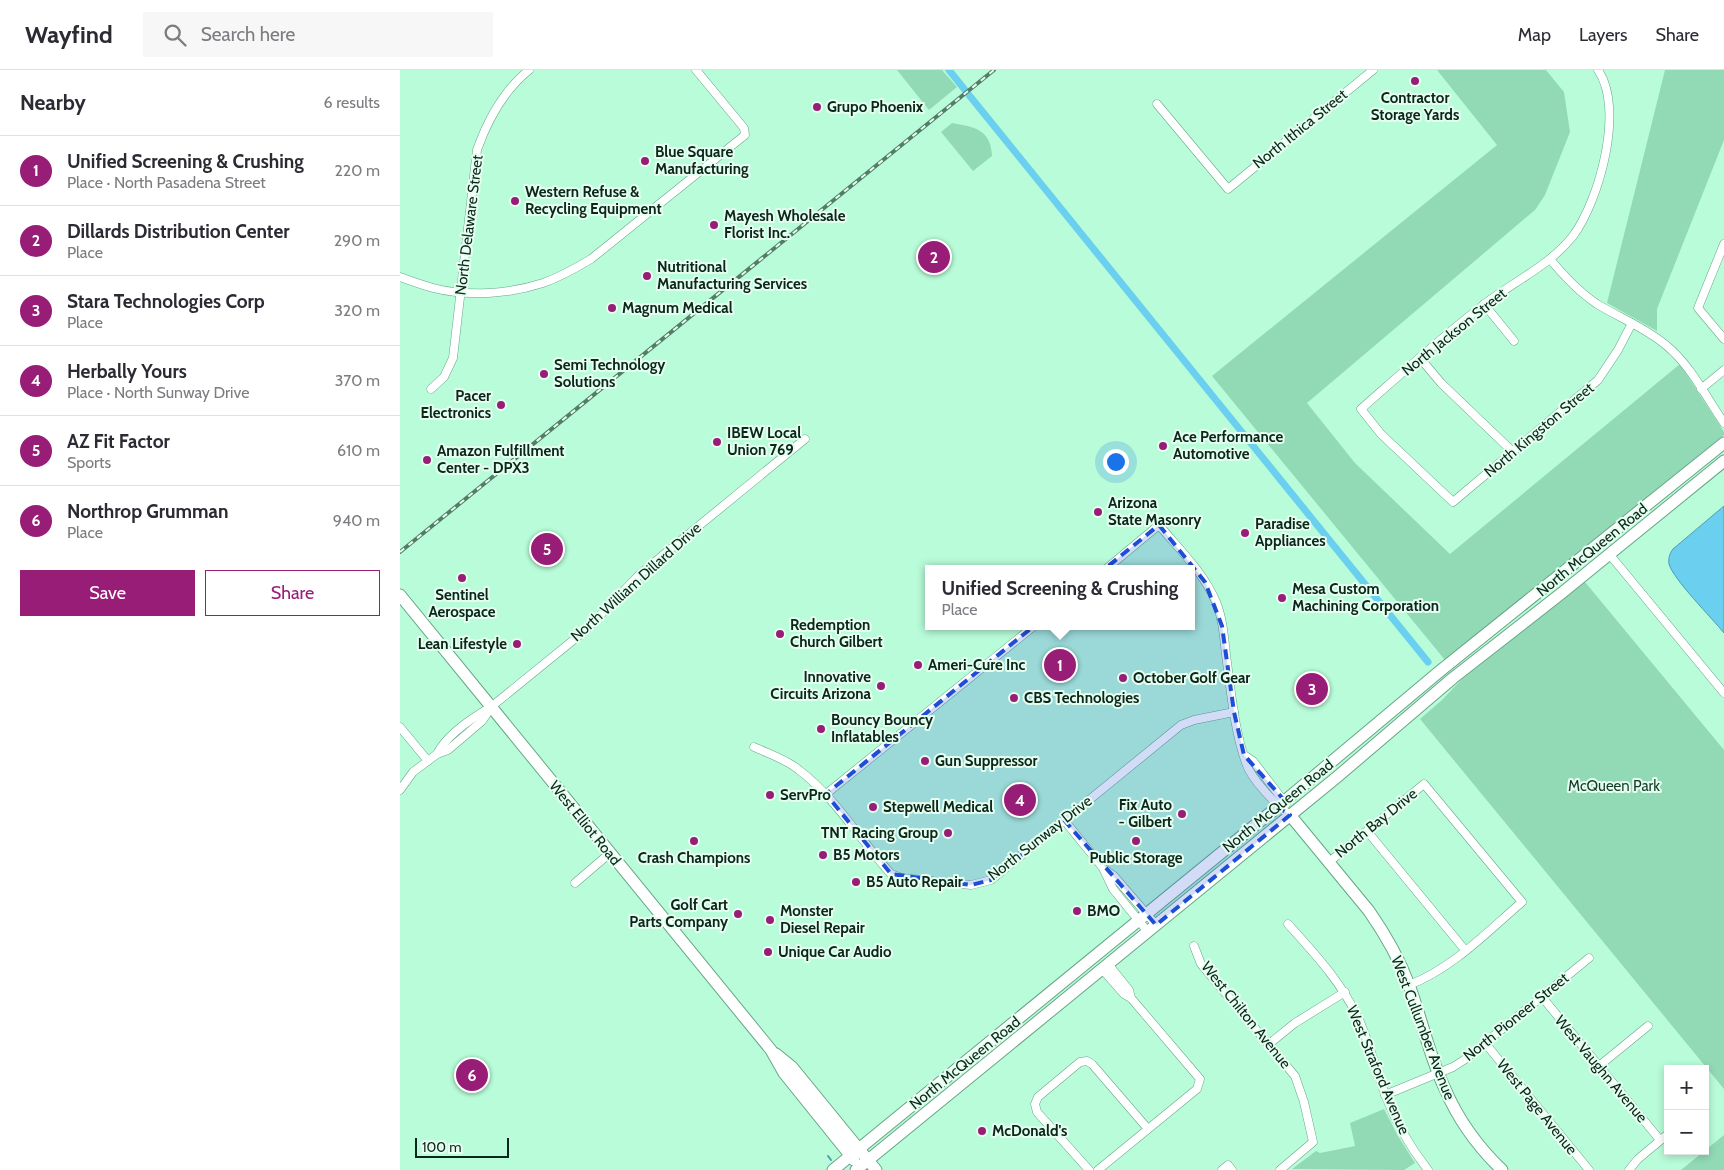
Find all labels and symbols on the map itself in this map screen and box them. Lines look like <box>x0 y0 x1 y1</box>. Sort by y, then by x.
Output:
marker: Contractor Storage Yards <box>1409 75 1421 87</box>
street label: North Ithica Street <box>1249 86 1351 172</box>
place label: Contractor Storage Yards <box>1371 89 1459 124</box>
place label: Grupo Phoenix <box>827 98 924 116</box>
marker: Grupo Phoenix <box>811 101 823 113</box>
place label: Blue Square Manufacturing <box>655 143 749 178</box>
street label: North Delaware Street <box>451 154 487 296</box>
marker: Blue Square Manufacturing <box>639 155 651 167</box>
place label: Western Refuse & Recycling Equipment <box>525 183 662 218</box>
marker: Western Refuse & Recycling Equipment <box>509 195 521 207</box>
place label: Mayesh Wholesale Florist Inc. <box>724 207 846 242</box>
marker: Mayesh Wholesale Florist Inc. <box>708 219 720 231</box>
pin: 2 <box>918 238 950 276</box>
place label: Nutritional Manufacturing Services <box>657 258 807 293</box>
marker: Nutritional Manufacturing Services <box>641 270 653 282</box>
street label: North Jackson Street <box>1398 284 1510 380</box>
place label: Magnum Medical <box>622 299 733 317</box>
marker: Magnum Medical <box>606 302 618 314</box>
place label: Semi Technology Solutions <box>554 356 666 391</box>
marker: Semi Technology Solutions <box>538 368 550 380</box>
street label: North Kingston Street <box>1481 379 1597 481</box>
place label: Pacer Electronics <box>420 387 491 422</box>
marker: Pacer Electronics <box>495 399 507 411</box>
place label: IBEW Local Union 769 <box>727 424 801 459</box>
place label: Ace Performance Automotive <box>1173 428 1284 463</box>
marker: IBEW Local Union 769 <box>711 436 723 448</box>
marker: Ace Performance Automotive <box>1157 440 1169 452</box>
place label: Amazon Fulfillment Center - DPX3 <box>437 442 565 477</box>
your location <box>1103 449 1129 475</box>
marker: Amazon Fulfillment Center - DPX3 <box>421 454 433 466</box>
place label: Arizona State Masonry <box>1108 494 1202 529</box>
street label: North McQueen Road <box>1533 500 1651 600</box>
marker: Arizona State Masonry <box>1092 506 1104 518</box>
place label: Paradise Appliances <box>1255 515 1326 550</box>
street label: North William Dillard Drive <box>567 518 705 645</box>
marker: Paradise Appliances <box>1239 527 1251 539</box>
pin: 5 <box>531 530 563 568</box>
marker: Sentinel Aerospace <box>456 572 468 584</box>
place label: Mesa Custom Machining Corporation <box>1292 580 1439 615</box>
place label: Sentinel Aerospace <box>428 586 496 621</box>
marker: Mesa Custom Machining Corporation <box>1276 592 1288 604</box>
place label: Redemption Church Gilbert <box>790 616 883 651</box>
marker: Redemption Church Gilbert <box>774 628 786 640</box>
place label: Lean Lifestyle <box>418 635 507 653</box>
marker: Lean Lifestyle <box>511 638 523 650</box>
pin: 1 <box>1044 646 1076 684</box>
place label: Ameri-Cure Inc <box>928 656 1025 674</box>
marker: Ameri-Cure Inc <box>912 659 924 671</box>
place label: Innovative Circuits Arizona <box>770 668 872 703</box>
place label: October Golf Gear <box>1133 669 1250 687</box>
pin: 3 <box>1296 670 1328 708</box>
marker: October Golf Gear <box>1117 672 1129 684</box>
marker: Innovative Circuits Arizona <box>875 680 887 692</box>
place label: CBS Technologies <box>1024 689 1139 707</box>
marker: CBS Technologies <box>1008 692 1020 704</box>
place label: Bouncy Bouncy Inflatables <box>831 711 934 746</box>
marker: Bouncy Bouncy Inflatables <box>815 723 827 735</box>
place label: Gun Suppressor <box>935 752 1038 770</box>
marker: Gun Suppressor <box>919 755 931 767</box>
street label: North McQueen Road <box>1219 756 1337 856</box>
street label: West Elliot Road <box>545 777 625 869</box>
park label: McQueen Park <box>1568 777 1660 795</box>
pin: 4 <box>1004 781 1036 819</box>
street label: North Bay Drive <box>1331 784 1421 862</box>
place label: ServPro <box>780 786 831 804</box>
marker: ServPro <box>764 789 776 801</box>
street label: North Sunway Drive <box>984 792 1096 884</box>
place label: Fix Auto - Gilbert <box>1119 796 1172 831</box>
place label: Stepwell Medical <box>883 798 993 816</box>
marker: Stepwell Medical <box>867 801 879 813</box>
marker: Fix Auto - Gilbert <box>1176 808 1188 820</box>
place label: TNT Racing Group <box>821 824 938 842</box>
marker: TNT Racing Group <box>942 827 954 839</box>
marker: Crash Champions <box>688 835 700 847</box>
marker: Public Storage <box>1130 835 1142 847</box>
place label: B5 Motors <box>833 846 900 864</box>
place label: Crash Champions <box>638 849 750 867</box>
marker: B5 Motors <box>817 849 829 861</box>
place label: Public Storage <box>1089 849 1183 867</box>
place label: B5 Auto Repair <box>866 873 963 891</box>
marker: B5 Auto Repair <box>850 876 862 888</box>
place label: Golf Cart Parts Company <box>629 896 729 931</box>
place label: Monster Diesel Repair <box>780 902 865 937</box>
place label: BMO <box>1087 902 1120 920</box>
marker: BMO <box>1071 905 1083 917</box>
marker: Golf Cart Parts Company <box>732 908 744 920</box>
marker: Monster Diesel Repair <box>764 914 776 926</box>
place label: Unique Car Audio <box>778 943 892 961</box>
marker: Unique Car Audio <box>762 946 774 958</box>
street label: West Cullumber Avenue <box>1387 954 1459 1103</box>
street label: West Chilton Avenue <box>1197 958 1295 1072</box>
street label: North Pioneer Street <box>1460 969 1572 1065</box>
street label: West Straford Avenue <box>1343 1003 1413 1137</box>
street label: West Vaughn Avenue <box>1551 1012 1651 1127</box>
street label: North McQueen Road <box>906 1013 1024 1113</box>
pin: 6 <box>456 1056 488 1094</box>
street label: West Page Avenue <box>1493 1056 1581 1159</box>
place label: McDonald's <box>992 1122 1067 1140</box>
marker: McDonald's <box>976 1125 988 1137</box>
scale bar <box>415 1135 509 1158</box>

